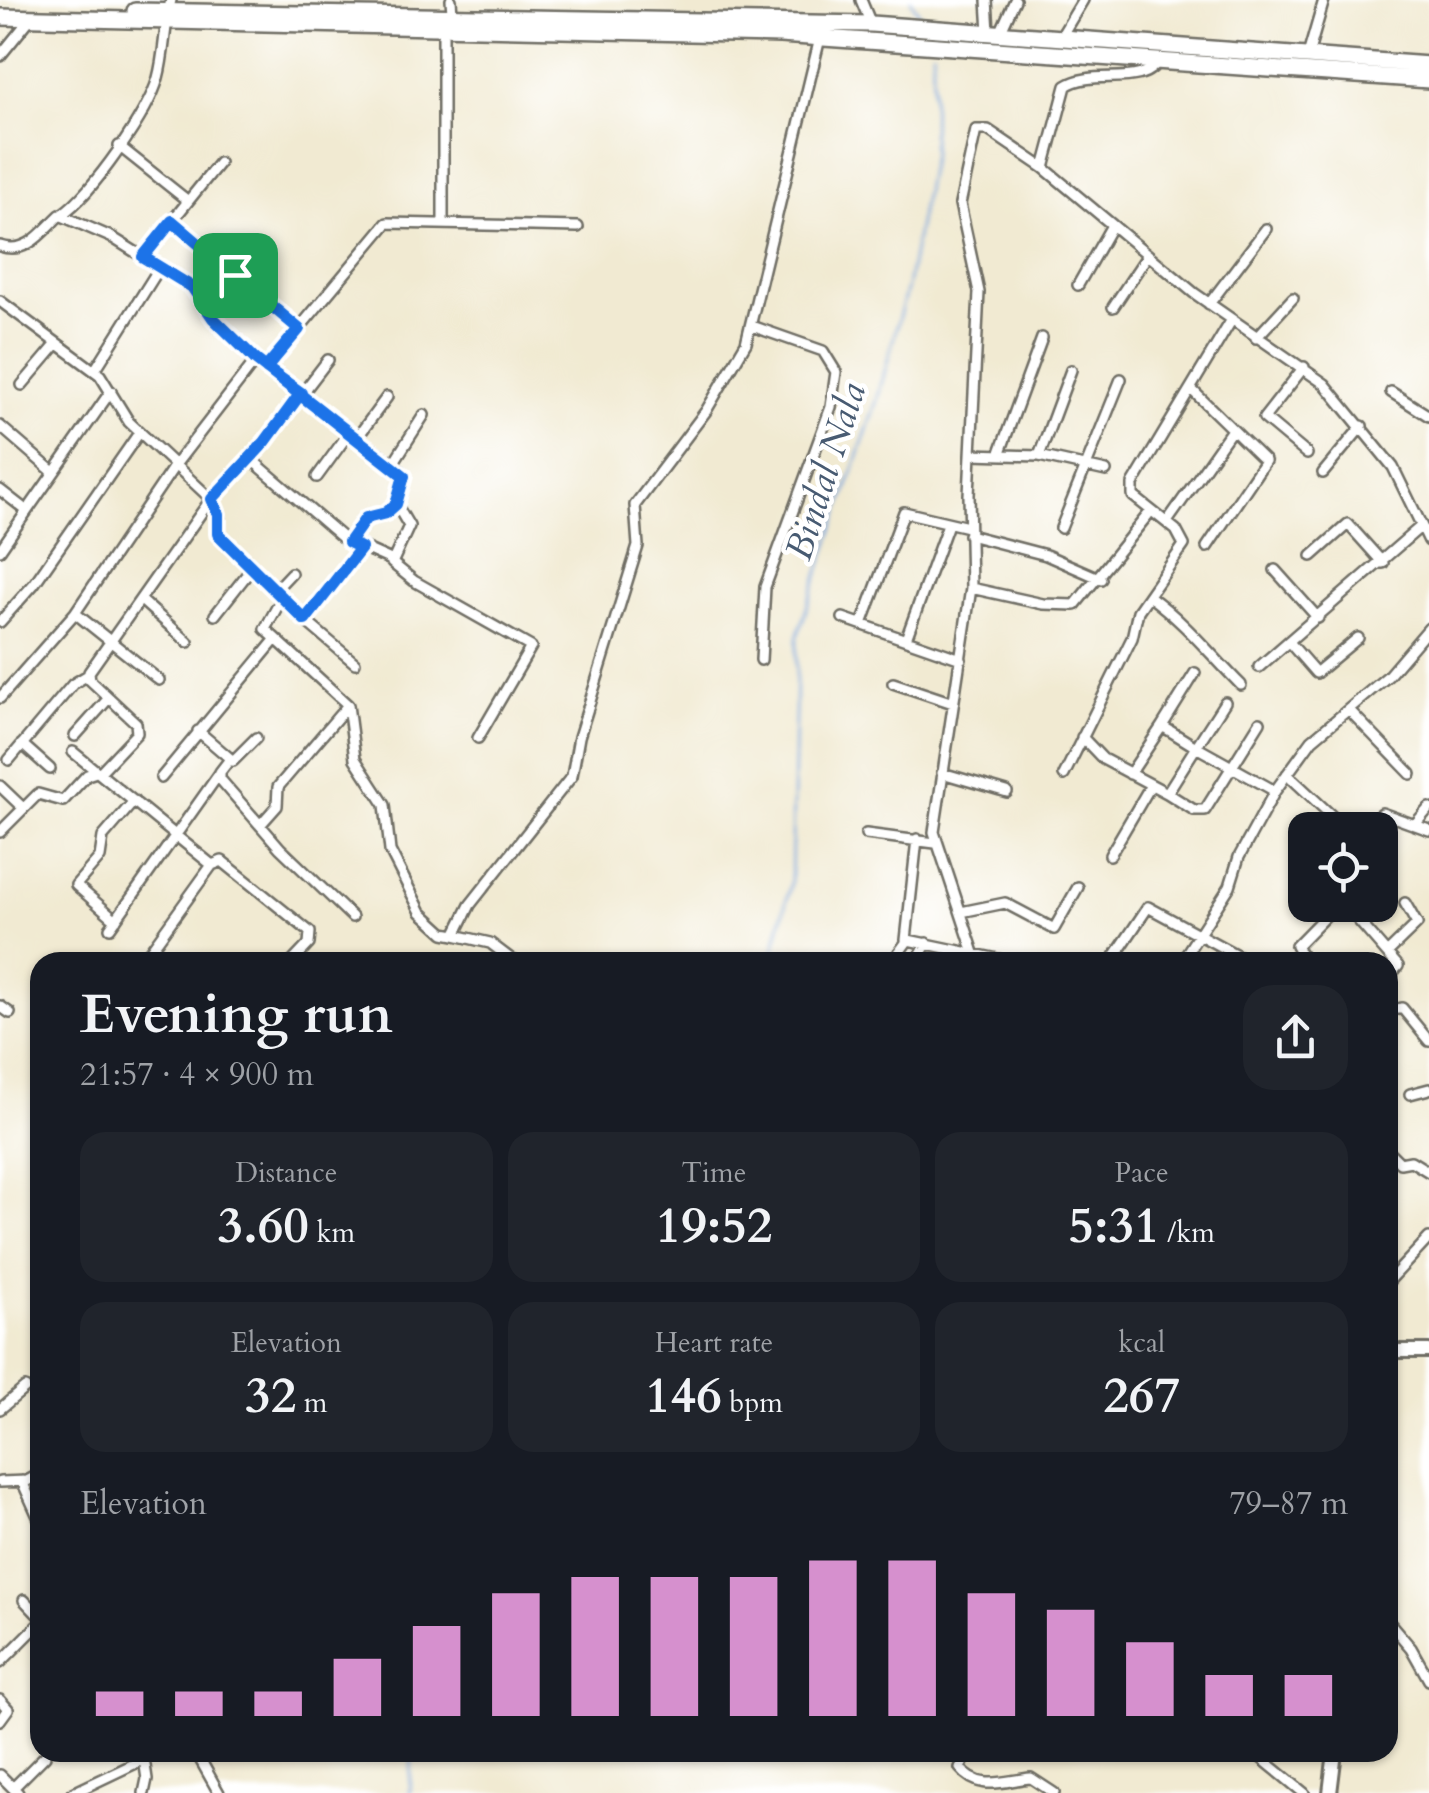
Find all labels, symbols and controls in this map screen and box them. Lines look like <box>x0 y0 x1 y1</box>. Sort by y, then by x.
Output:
pin <box>193 233 278 318</box>
icon: arrive <box>208 248 263 303</box>
water label: Bindal Nala <box>773 376 879 567</box>
map controls <box>1288 812 1398 922</box>
button: locate <box>1288 812 1398 922</box>
text: Evening run <box>80 978 393 1052</box>
button: share <box>1243 985 1348 1090</box>
text: 21:57 · 4 × 900 m <box>80 1053 314 1097</box>
text: Distance <box>235 1154 338 1192</box>
text: Time <box>682 1154 746 1192</box>
text: Pace <box>1115 1154 1169 1192</box>
text: 3.60 <box>218 1192 309 1260</box>
text: 19:52 <box>656 1192 772 1260</box>
text: 5:31 <box>1068 1192 1160 1260</box>
text: km <box>309 1214 355 1252</box>
text: /km <box>1160 1214 1215 1252</box>
text: Elevation <box>231 1324 342 1362</box>
text: Heart rate <box>655 1324 773 1362</box>
text: kcal <box>1118 1324 1165 1362</box>
text: 32 <box>245 1362 296 1430</box>
text: 146 <box>645 1362 722 1430</box>
text: 267 <box>1103 1362 1180 1430</box>
text: m <box>296 1384 328 1422</box>
text: bpm <box>722 1384 783 1422</box>
text: Elevation <box>80 1482 207 1526</box>
text: 79–87 m <box>1229 1482 1348 1526</box>

